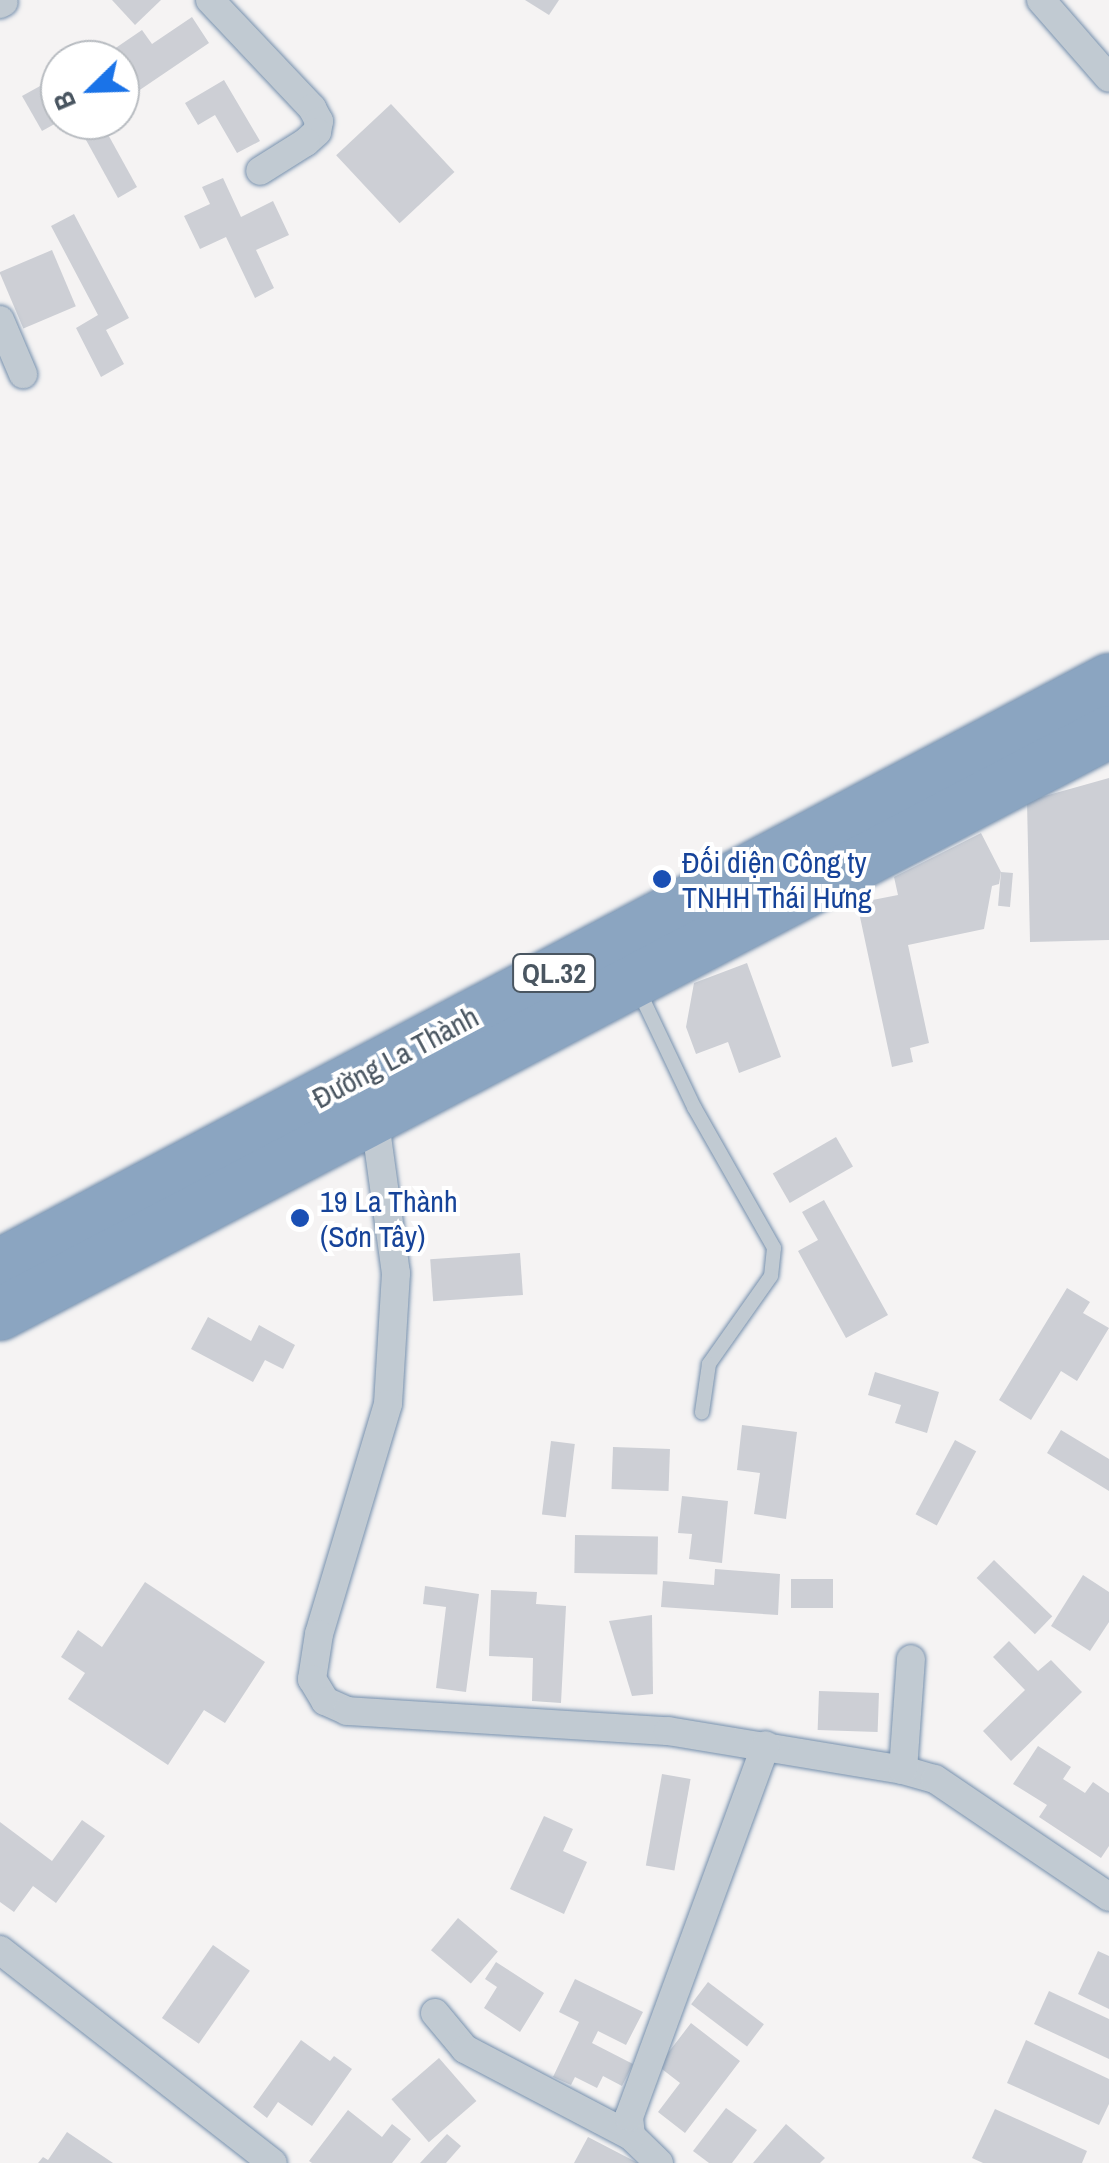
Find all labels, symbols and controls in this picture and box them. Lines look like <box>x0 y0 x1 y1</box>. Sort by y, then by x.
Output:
north arrow <box>40 40 140 140</box>
text: B <box>44 86 85 116</box>
place label: Đối diện Công ty TNHH Thái Hưng <box>682 844 872 914</box>
marker: Đối diện Công ty TNHH Thái Hưng <box>651 868 673 890</box>
road number: QL.32 <box>512 950 596 996</box>
street label: Đường La Thành <box>306 998 484 1116</box>
place label: 19 La Thành (Sơn Tây) <box>320 1183 458 1254</box>
marker: 19 La Thành (Sơn Tây) <box>289 1207 311 1229</box>

